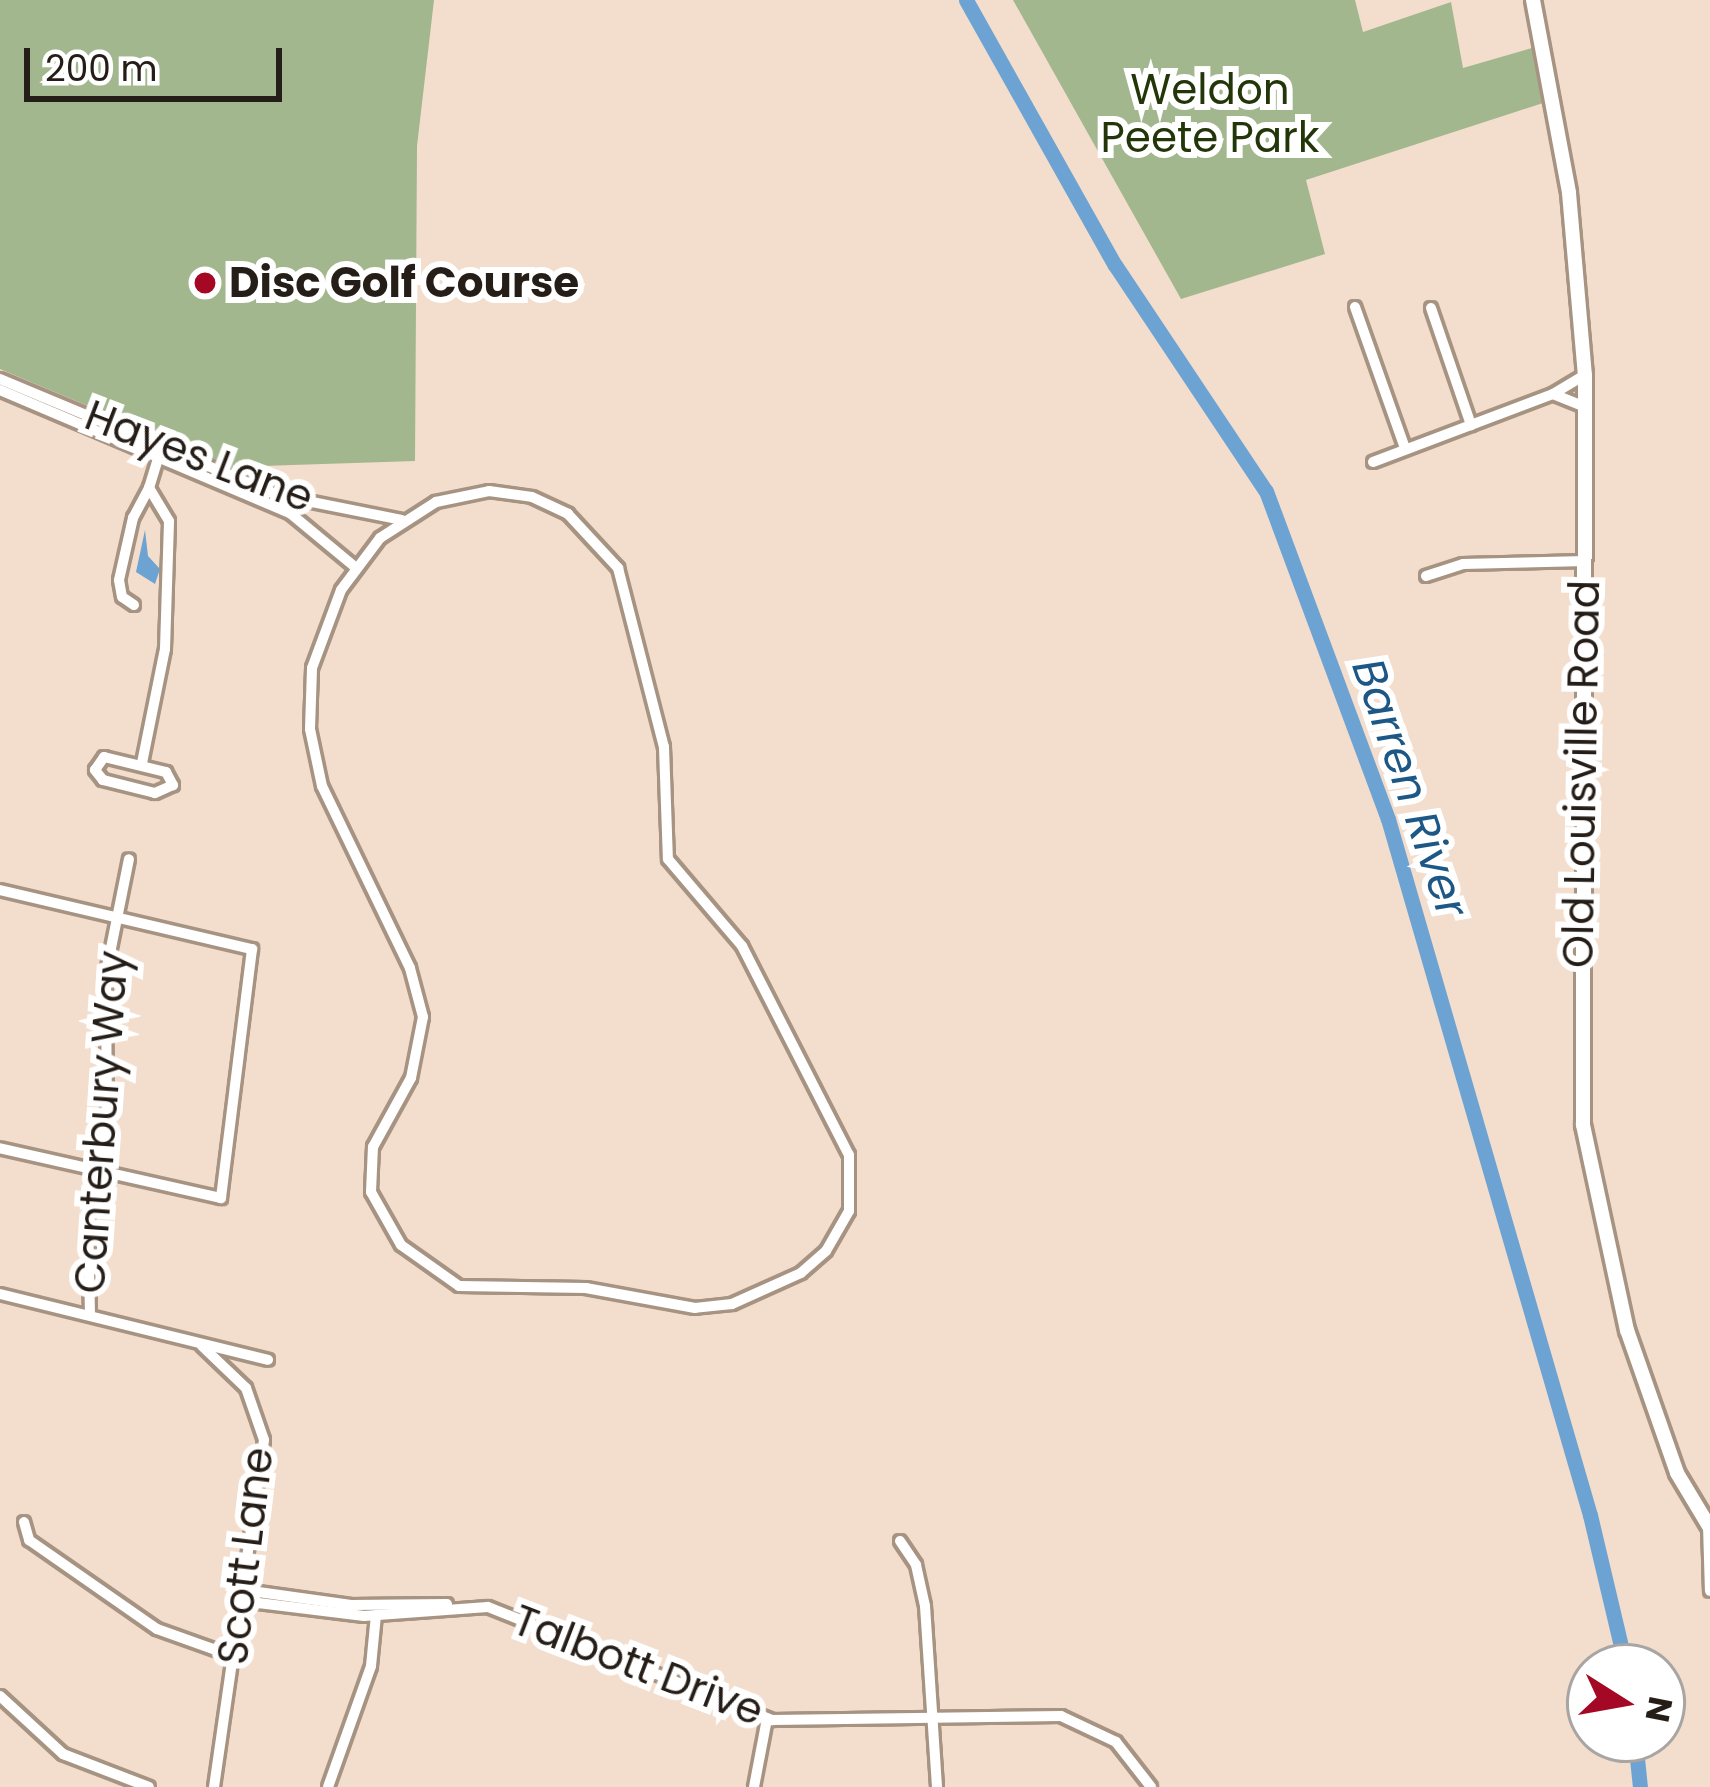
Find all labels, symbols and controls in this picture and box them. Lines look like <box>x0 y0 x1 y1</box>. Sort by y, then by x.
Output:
scale bar <box>30 24 288 98</box>
text: 200 m <box>45 43 158 94</box>
park label: Weldon Peete Park <box>1101 65 1319 164</box>
place label: Disc Golf Course <box>229 258 579 308</box>
marker: Disc Golf Course <box>192 270 218 296</box>
street label: Hayes Lane <box>78 391 320 523</box>
street label: Old Louisville Road <box>1553 580 1611 968</box>
water label: Barren River <box>1341 652 1479 924</box>
street label: Canterbury Way <box>65 949 139 1295</box>
street label: Scott Lane <box>208 1445 284 1667</box>
street label: Talbott Drive <box>506 1595 770 1737</box>
north arrow <box>1566 1643 1686 1763</box>
text: N <box>1633 1693 1684 1726</box>

